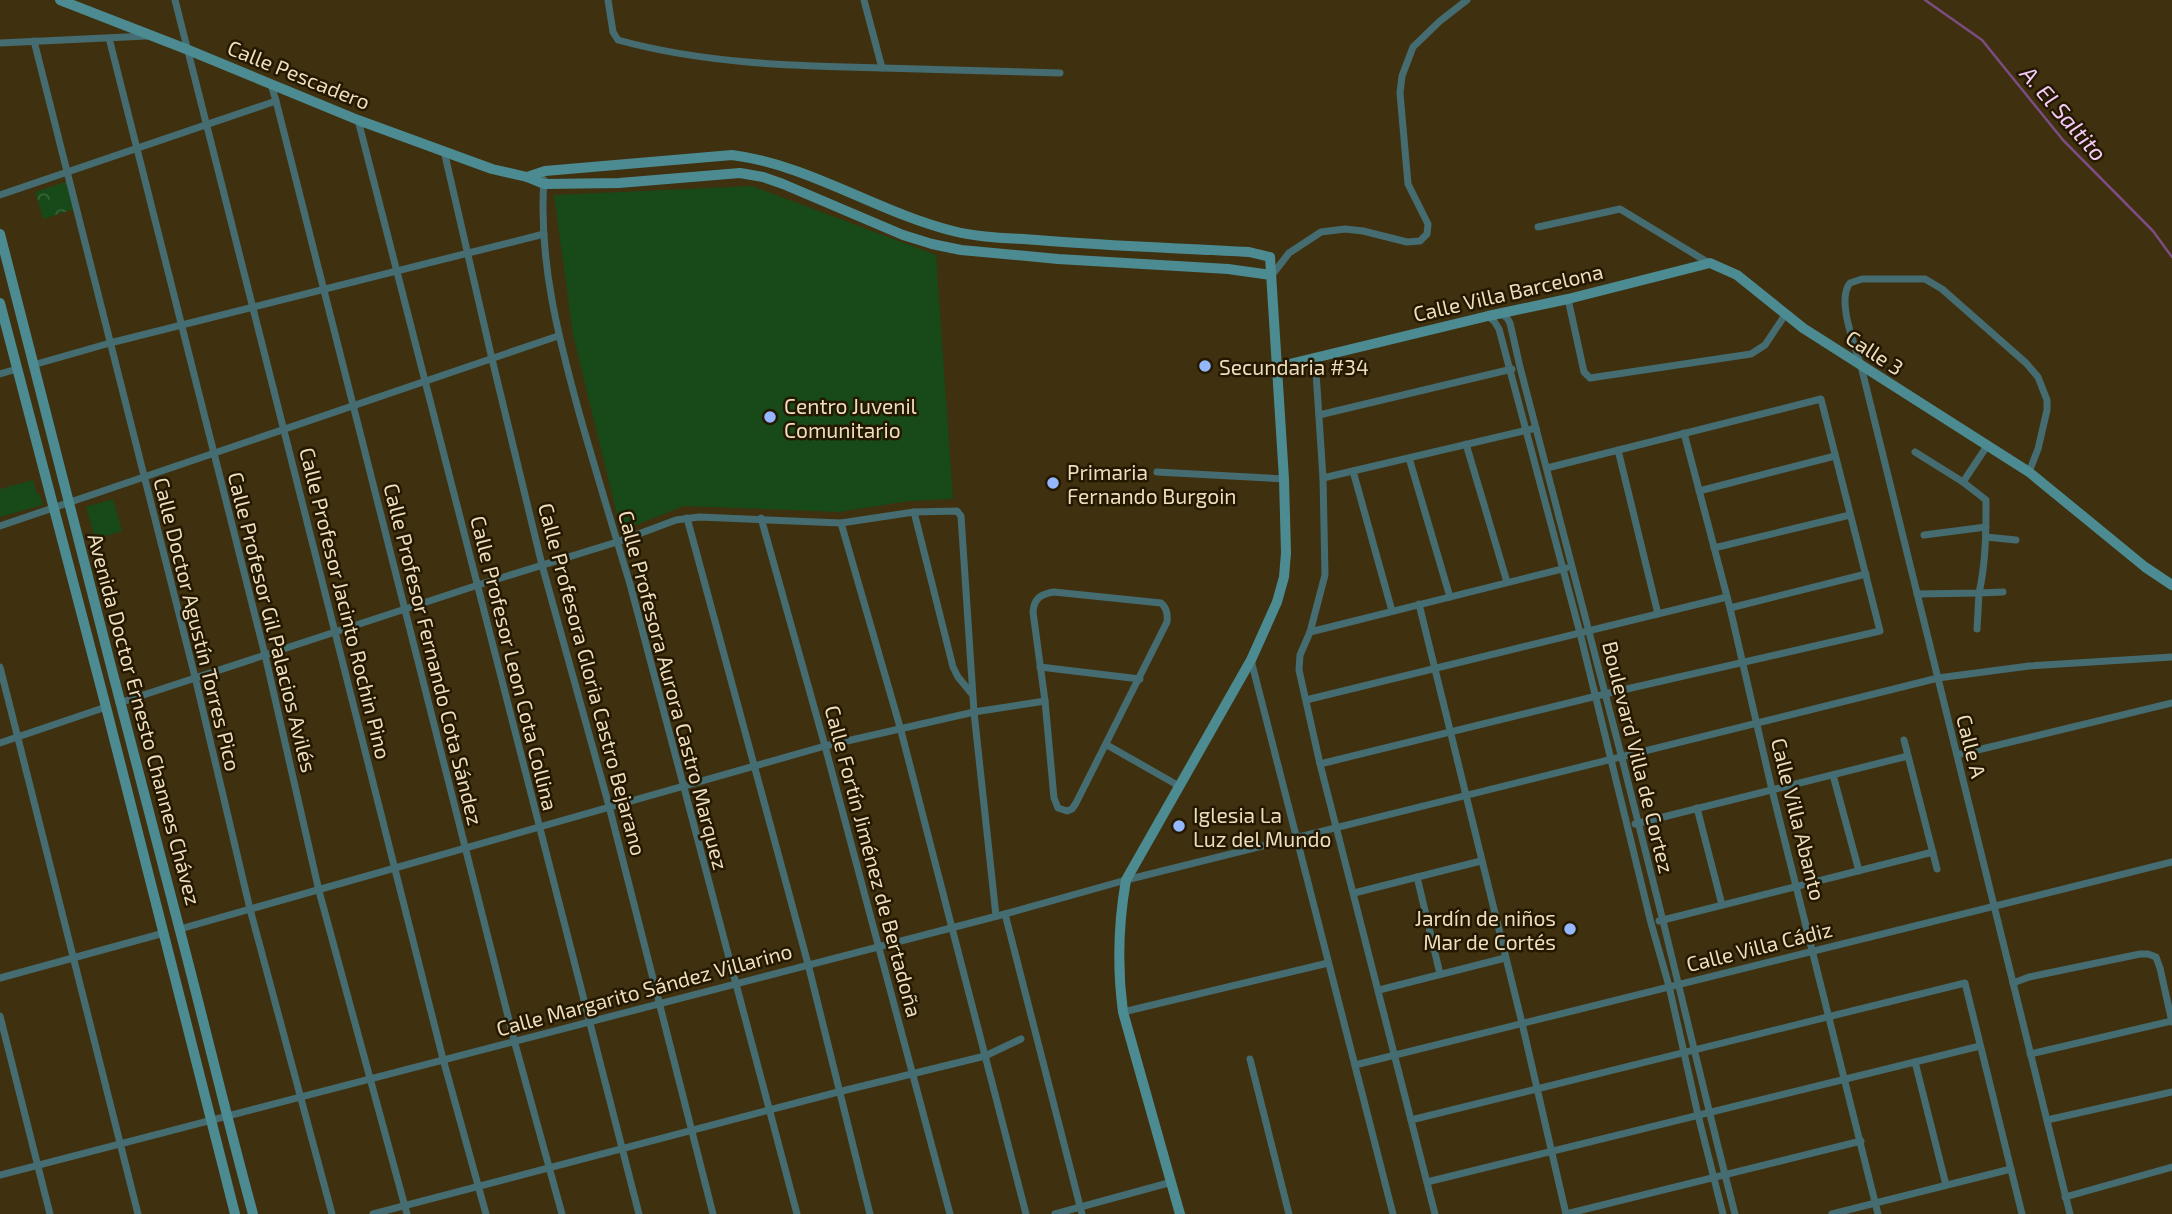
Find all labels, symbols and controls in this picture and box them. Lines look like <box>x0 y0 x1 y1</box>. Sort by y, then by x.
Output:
street label: Calle Pescadero <box>224 34 374 114</box>
water label: A. El Saltito <box>2014 59 2113 166</box>
street label: Calle Villa Barcelona <box>1411 258 1605 326</box>
street label: Calle 3 <box>1842 324 1908 380</box>
place label: Secundaria #34 <box>1219 354 1369 379</box>
marker: Secundaria #34 <box>1197 358 1213 374</box>
place label: Centro Juvenil Comunitario <box>784 393 918 442</box>
marker: Centro Juvenil Comunitario <box>762 409 778 425</box>
street label: Calle Profesor Jacinto Rochin Pino <box>295 445 397 761</box>
place label: Primaria Fernando Burgoin <box>1067 459 1237 508</box>
street label: Calle Profesor Gil Palacios Avilés <box>224 469 322 775</box>
street label: Calle Doctor Agustín Torres Pico <box>149 475 247 773</box>
marker: Primaria Fernando Burgoin <box>1045 475 1061 491</box>
street label: Calle Profesor Fernando Cota Sández <box>379 480 489 828</box>
street label: Calle Profesora Gloria Castro Bejarano <box>533 500 652 858</box>
street label: Calle Profesora Aurora Castro Marquez <box>614 508 734 872</box>
street label: Calle Profesor Leon Cota Collina <box>466 513 564 813</box>
street label: Avenida Doctor Ernesto Channes Chávez <box>83 530 207 908</box>
street label: Boulevard Villa de Cortez <box>1598 638 1680 876</box>
street label: Calle Fortín Jiménez de Bertadoña <box>820 702 928 1020</box>
street label: Calle A <box>1952 712 1992 780</box>
street label: Calle Villa Abanto <box>1767 735 1831 903</box>
place label: Iglesia La Luz del Mundo <box>1193 802 1331 851</box>
marker: Iglesia La Luz del Mundo <box>1171 818 1187 834</box>
place label: Jardín de niños Mar de Cortés <box>1415 905 1556 954</box>
street label: Calle Villa Cádiz <box>1683 916 1835 976</box>
marker: Jardín de niños Mar de Cortés <box>1562 921 1578 937</box>
street label: Calle Margarito Sández Villarino <box>493 937 795 1041</box>

